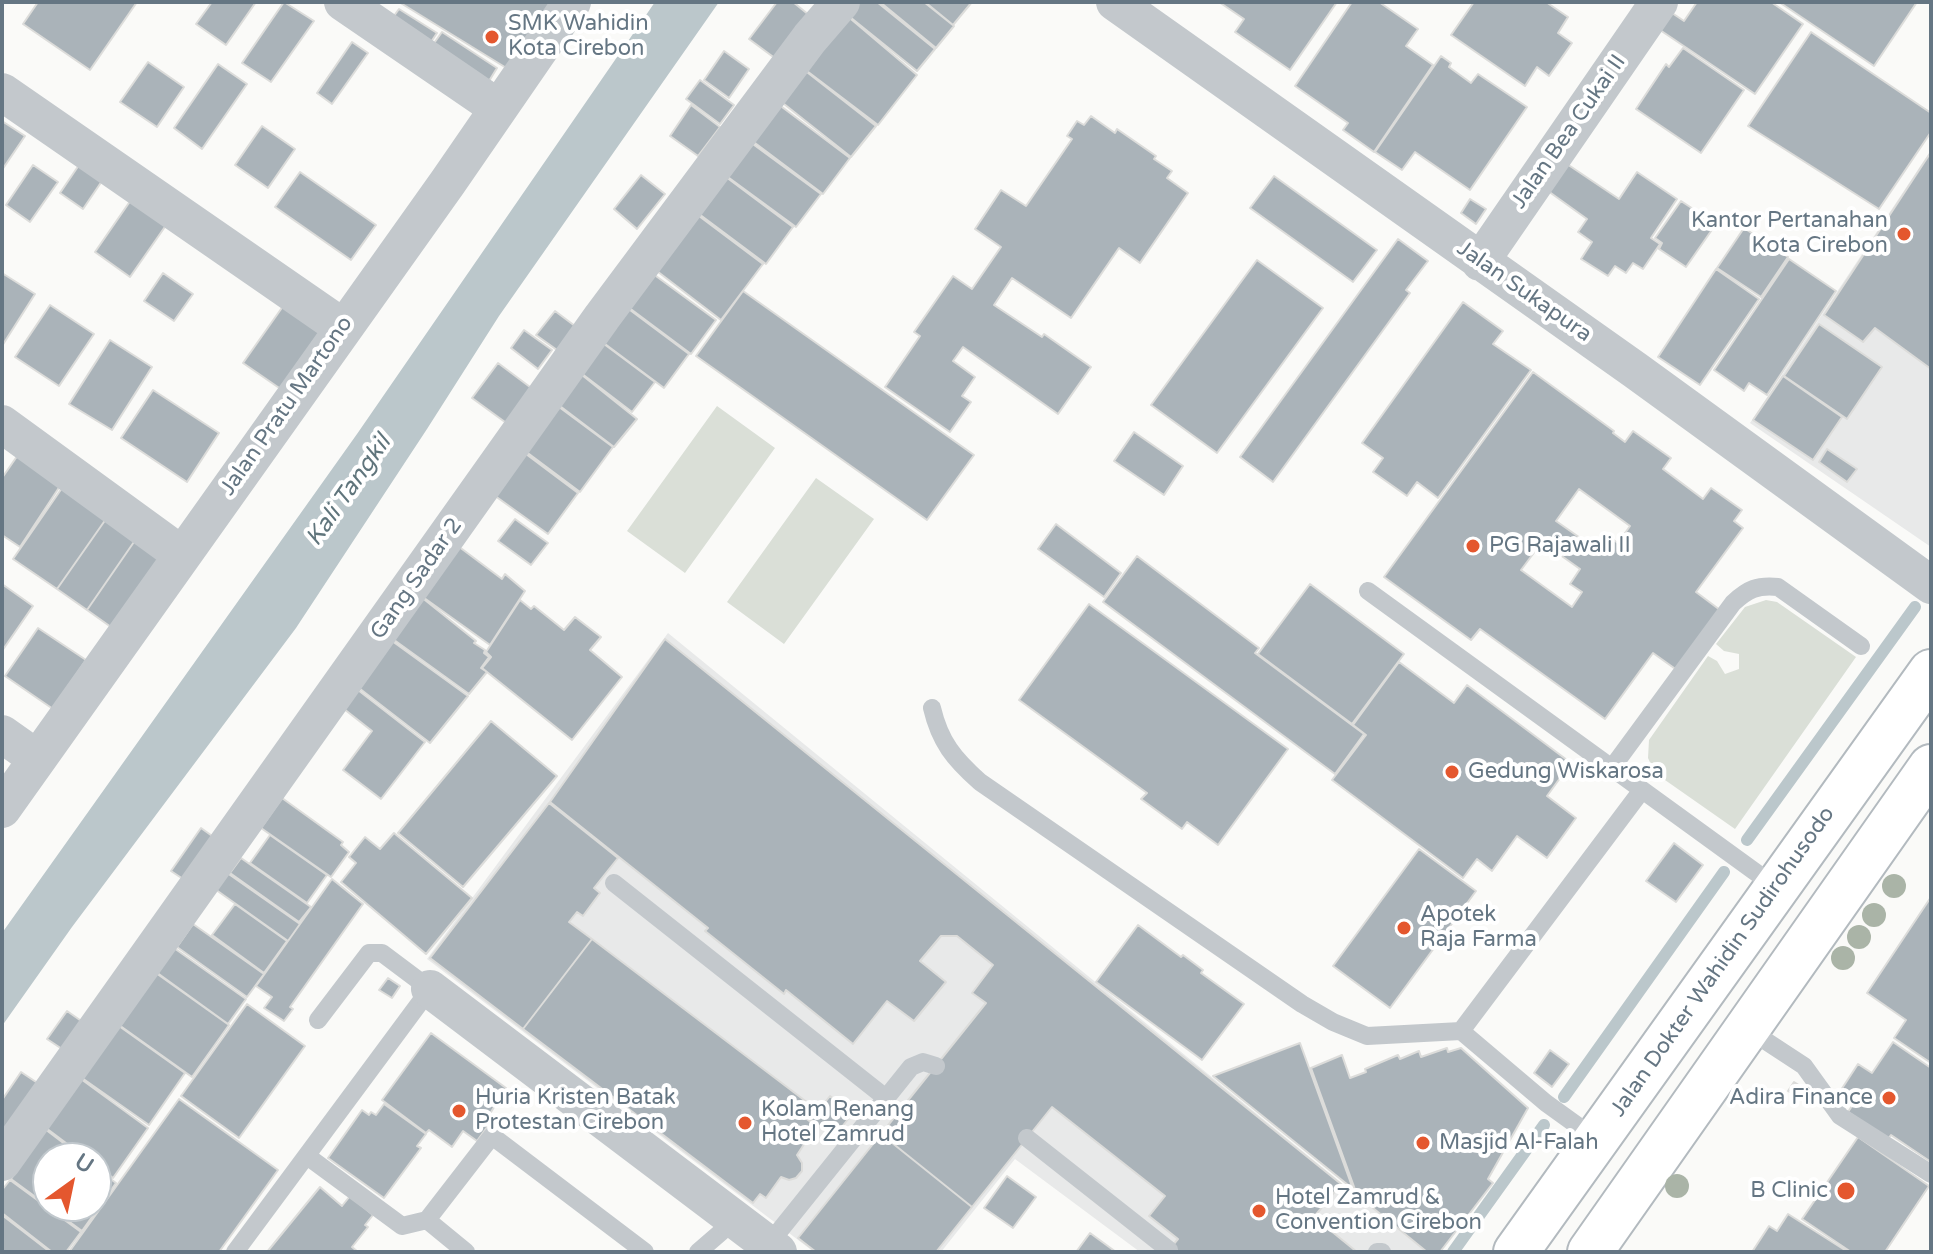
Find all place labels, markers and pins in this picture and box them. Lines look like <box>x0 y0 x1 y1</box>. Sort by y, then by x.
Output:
place label: SMK Wahidin Kota Cirebon <box>508 11 649 62</box>
marker: SMK Wahidin Kota Cirebon <box>483 28 501 46</box>
place label: Kantor Pertanahan Kota Cirebon <box>1691 208 1888 260</box>
marker: Kantor Pertanahan Kota Cirebon <box>1895 225 1913 243</box>
place label: PG Rajawali II <box>1489 533 1631 559</box>
marker: PG Rajawali II <box>1464 537 1482 555</box>
place label: Gedung Wiskarosa <box>1468 759 1664 785</box>
marker: Gedung Wiskarosa <box>1443 763 1461 781</box>
place label: Apotek Raja Farma <box>1420 902 1537 954</box>
marker: Apotek Raja Farma <box>1395 919 1413 937</box>
place label: Huria Kristen Batak Protestan Cirebon <box>475 1085 676 1136</box>
place label: Adira Finance <box>1729 1085 1873 1111</box>
marker: Adira Finance <box>1880 1089 1898 1107</box>
place label: Kolam Renang Hotel Zamrud <box>761 1097 914 1148</box>
marker: Huria Kristen Batak Protestan Cirebon <box>450 1102 468 1120</box>
marker: Kolam Renang Hotel Zamrud <box>736 1114 754 1132</box>
place label: Masjid Al-Falah <box>1439 1130 1599 1156</box>
marker: Masjid Al-Falah <box>1414 1134 1432 1152</box>
place label: B Clinic <box>1750 1178 1828 1204</box>
marker: B Clinic <box>1835 1180 1857 1202</box>
place label: Hotel Zamrud & Convention Cirebon <box>1275 1185 1482 1236</box>
marker: Hotel Zamrud & Convention Cirebon <box>1250 1202 1268 1220</box>

